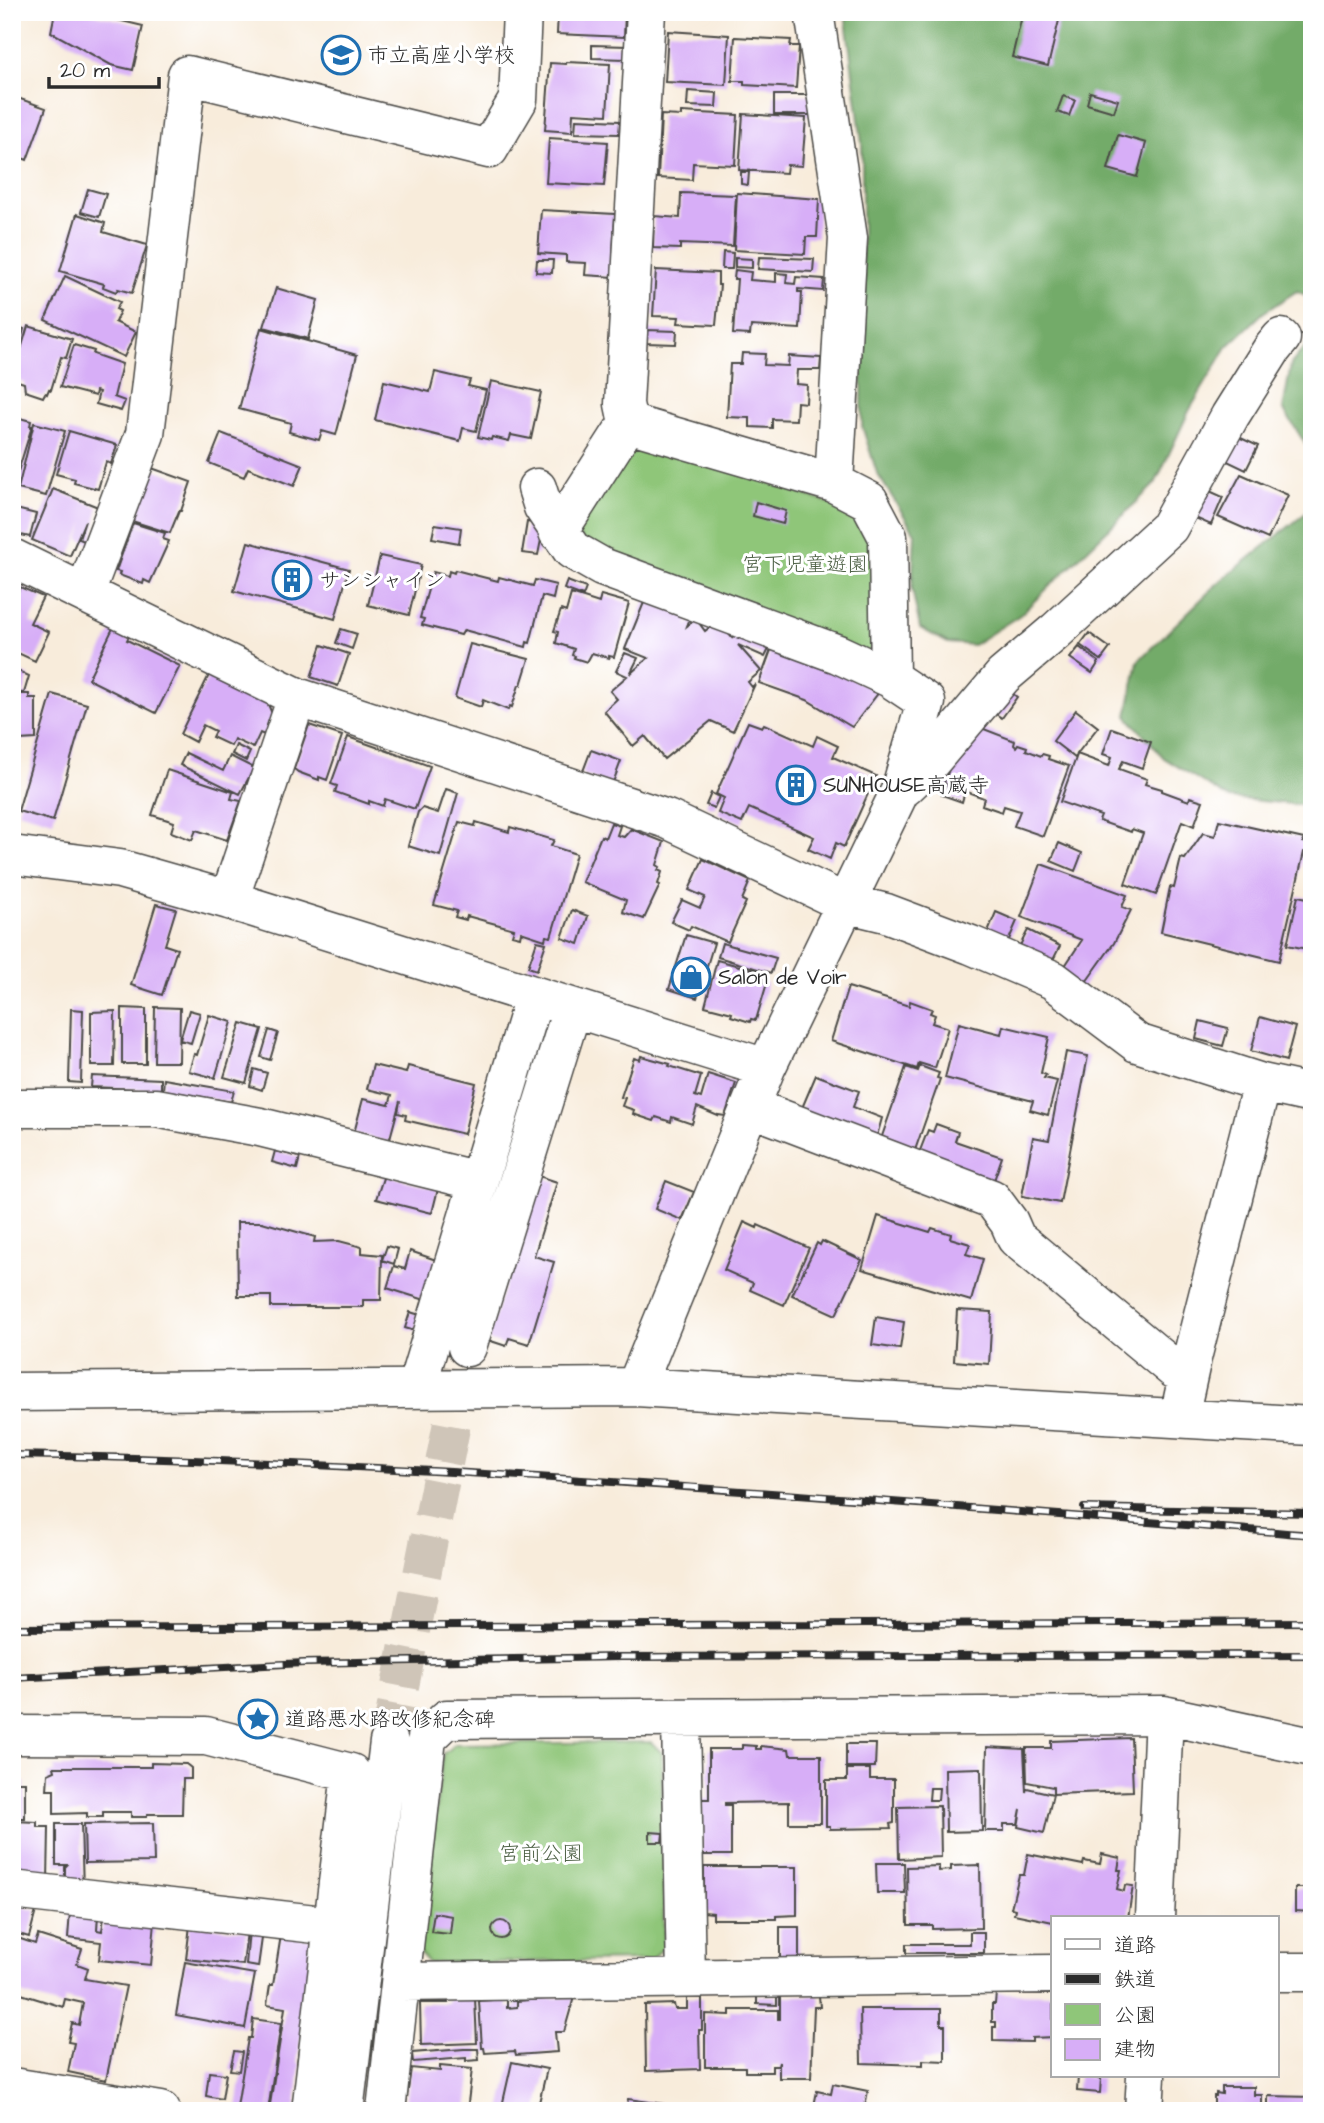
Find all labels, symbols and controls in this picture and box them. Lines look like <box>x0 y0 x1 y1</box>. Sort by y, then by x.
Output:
school or university icon: 市立高座小学校 <box>320 34 362 76</box>
place label: 市立高座小学校 <box>368 41 515 70</box>
scale bar <box>49 46 159 90</box>
text: 20 m <box>60 56 111 85</box>
park label: 宮下児童遊園 <box>742 550 868 579</box>
building icon: サンシャイン <box>271 559 313 601</box>
place label: サンシャイン <box>319 566 445 595</box>
building icon: SUNHOUSE高蔵寺 <box>775 764 817 806</box>
place label: SUNHOUSE高蔵寺 <box>823 771 989 800</box>
shop icon: Salon de Voir <box>670 956 712 998</box>
place label: Salon de Voir <box>718 963 847 992</box>
place icon: 道路悪水路改修紀念碑 <box>237 1698 279 1740</box>
place label: 道路悪水路改修紀念碑 <box>285 1705 495 1734</box>
park label: 宮前公園 <box>499 1839 583 1868</box>
legend <box>1051 1916 1278 2078</box>
text: 道路 <box>1114 1931 1156 1960</box>
text: 鉄道 <box>1114 1965 1156 1994</box>
text: 公園 <box>1114 2001 1156 2030</box>
text: 建物 <box>1114 2035 1156 2064</box>

